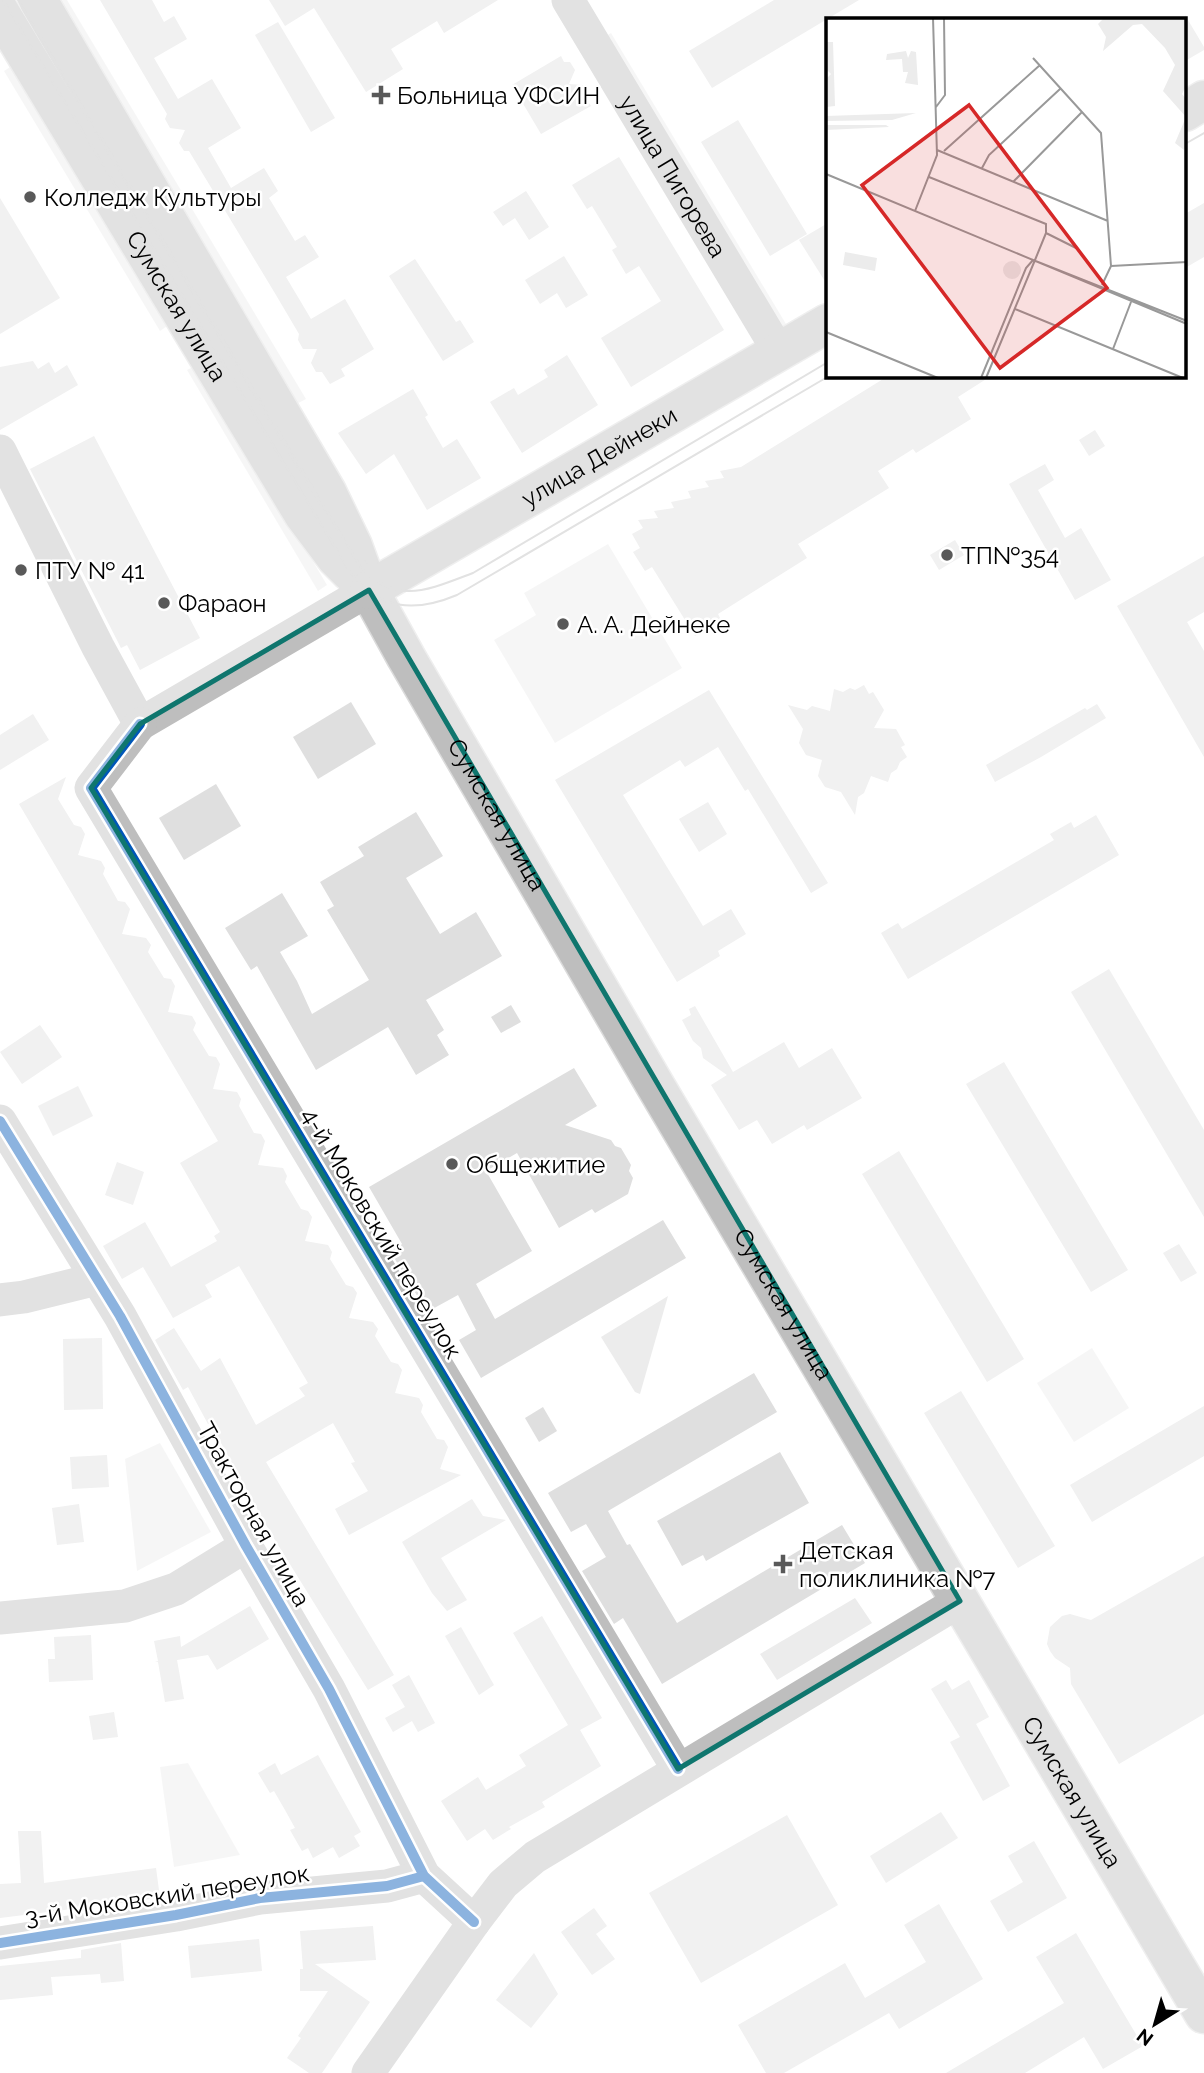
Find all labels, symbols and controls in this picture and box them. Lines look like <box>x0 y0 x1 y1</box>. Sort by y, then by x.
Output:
inset map <box>826 18 1186 378</box>
place label: Больница УФСИН <box>397 81 600 110</box>
marker: Больница УФСИН <box>371 85 391 105</box>
street label: улица Пигорева <box>614 89 733 262</box>
place label: Колледж Культуры <box>44 183 261 212</box>
marker: Колледж Культуры <box>22 189 38 205</box>
street label: Сумская улица <box>121 225 234 386</box>
street label: улица Дейнеки <box>516 400 682 513</box>
place label: ТП№354 <box>961 541 1059 570</box>
marker: ТП№354 <box>939 547 955 563</box>
place label: ПТУ № 41 <box>35 556 145 585</box>
marker: ПТУ № 41 <box>13 562 29 578</box>
place label: Фараон <box>178 589 267 618</box>
marker: Фараон <box>156 595 172 611</box>
place label: А. А. Дейнеке <box>577 610 730 639</box>
marker: А. А. Дейнеке <box>555 616 571 632</box>
street label: Сумская улица <box>442 733 553 896</box>
street label: 4-й Моковский переулок <box>296 1102 468 1364</box>
place label: Общежитие <box>466 1150 605 1179</box>
marker: Общежитие <box>444 1156 460 1172</box>
street label: Сумская улица <box>728 1223 840 1385</box>
street label: Тракторная улица <box>191 1417 317 1611</box>
place label: Детская поликлиника №7 <box>799 1536 995 1593</box>
marker: Детская поликлиника №7 <box>773 1554 793 1574</box>
street label: Сумская улица <box>1017 1711 1129 1873</box>
street label: 3-й Моковский переулок <box>23 1858 311 1932</box>
north arrow <box>1120 1989 1190 2059</box>
text: N <box>1132 2024 1157 2051</box>

